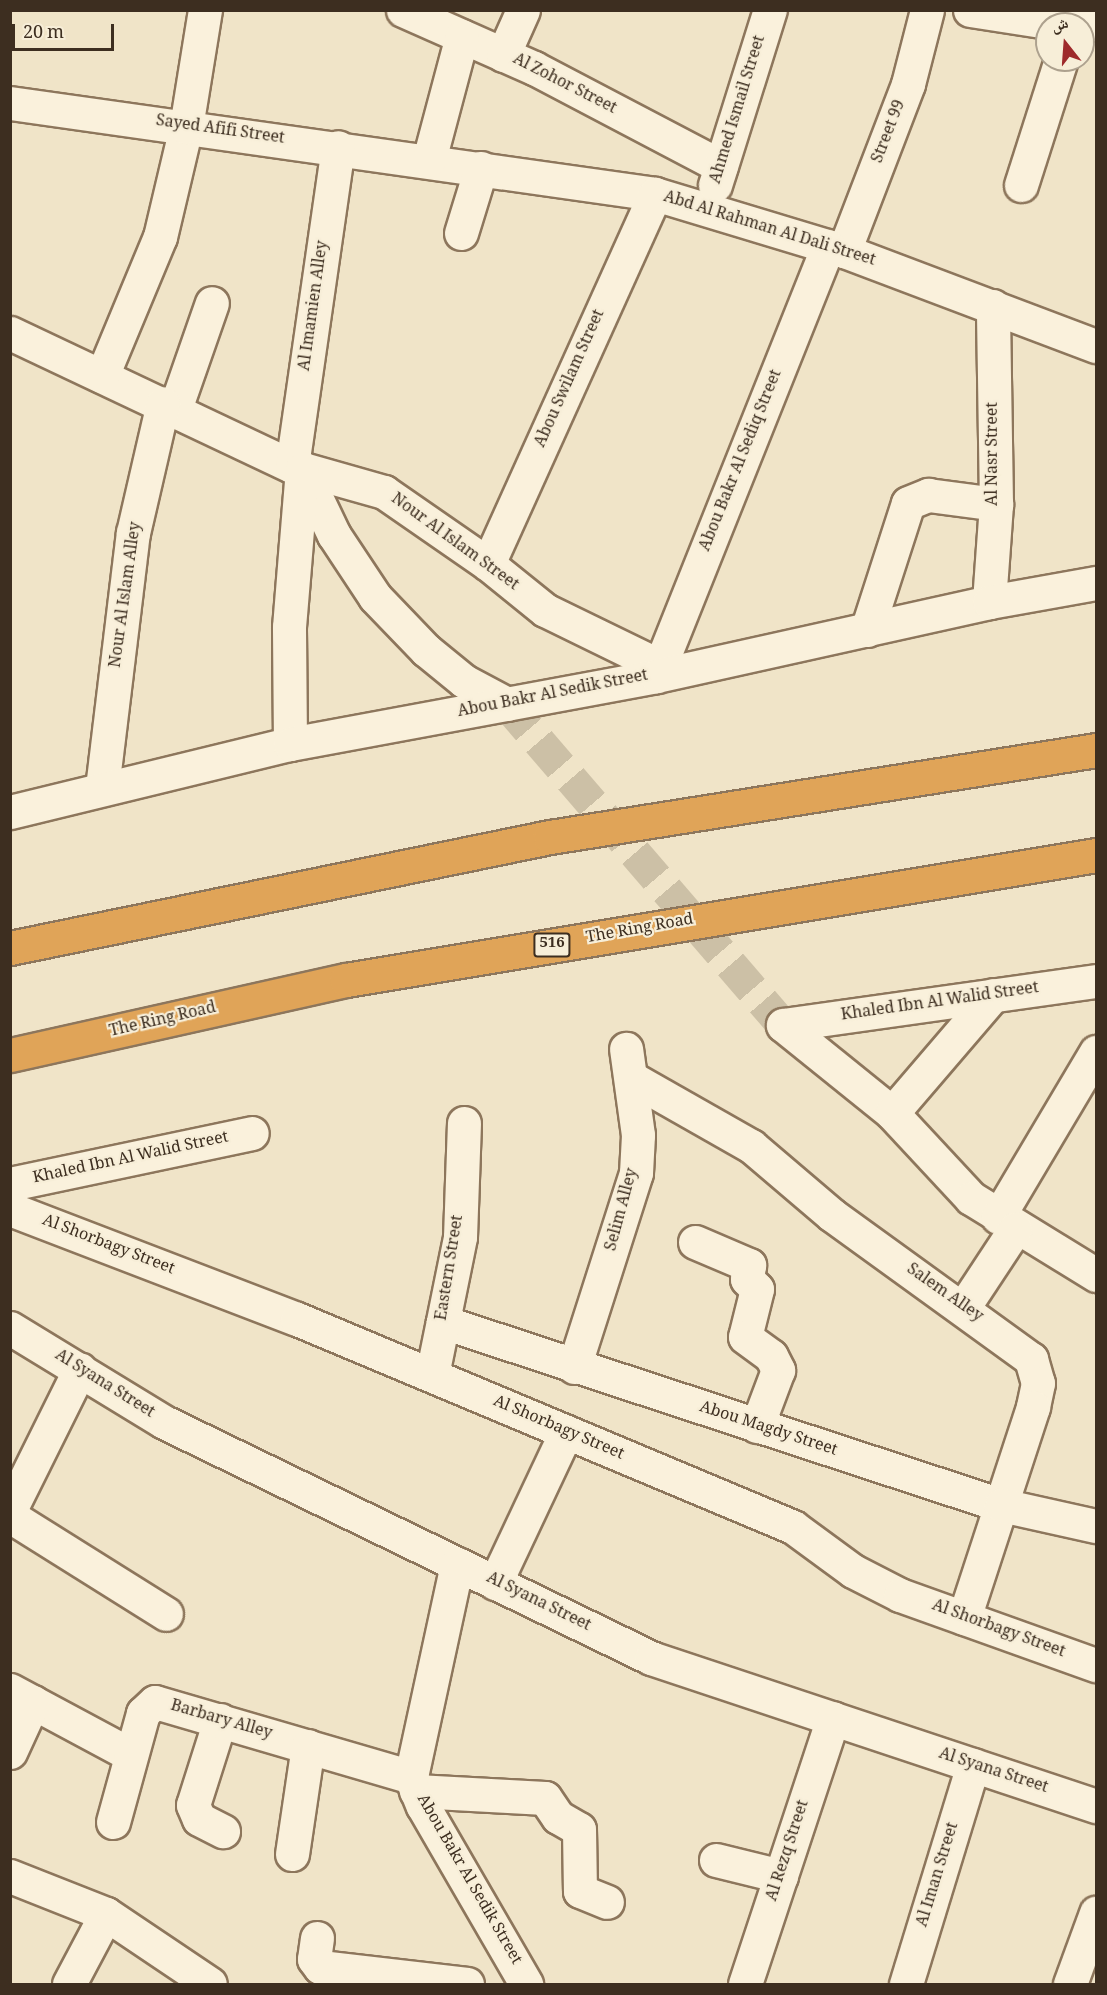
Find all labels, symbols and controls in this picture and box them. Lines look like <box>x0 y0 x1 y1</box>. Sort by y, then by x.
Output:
text: ش <box>1048 11 1072 42</box>
scale bar <box>15 12 117 50</box>
north arrow <box>1035 12 1095 72</box>
text: 20 m <box>23 19 64 49</box>
street label: Ahmed Ismail Street <box>707 34 771 186</box>
street label: Al Zohor Street <box>509 51 619 119</box>
street label: Street 99 <box>869 98 911 166</box>
street label: Sayed Afifi Street <box>154 112 286 150</box>
street label: Abd Al Rahman Al Dali Street <box>661 189 877 271</box>
street label: Al Imamien Alley <box>296 240 334 372</box>
street label: Abou Swilam Street <box>532 307 610 451</box>
street label: Abou Bakr Al Sediq Street <box>697 368 787 554</box>
street label: Al Nasr Street <box>984 402 1004 506</box>
street label: Nour Al Islam Street <box>387 490 521 596</box>
street label: Nour Al Islam Alley <box>107 521 147 669</box>
street label: Abou Bakr Al Sedik Street <box>456 667 650 723</box>
street label: The Ring Road <box>585 911 695 949</box>
road number: 516 <box>532 933 572 957</box>
street label: Khaled Ibn Al Walid Street <box>840 980 1040 1026</box>
street label: The Ring Road <box>108 999 218 1043</box>
street label: Khaled Ibn Al Walid Street <box>32 1129 230 1189</box>
street label: Selim Alley <box>603 1167 643 1253</box>
street label: Al Shorbagy Street <box>39 1212 177 1280</box>
street label: Eastern Street <box>433 1214 469 1322</box>
street label: Salem Alley <box>902 1261 986 1327</box>
street label: Al Syana Street <box>51 1347 157 1423</box>
street label: Al Shorbagy Street <box>490 1393 626 1465</box>
street label: Abou Magdy Street <box>697 1399 839 1461</box>
street label: Al Syana Street <box>483 1569 593 1637</box>
street label: Al Shorbagy Street <box>929 1597 1067 1663</box>
street label: Barbary Alley <box>168 1697 274 1745</box>
street label: Al Syana Street <box>936 1745 1050 1799</box>
street label: Abou Bakr Al Sedik Street <box>411 1791 525 1969</box>
street label: Al Rezq Street <box>764 1798 814 1904</box>
street label: Al Iman Street <box>914 1820 964 1930</box>

